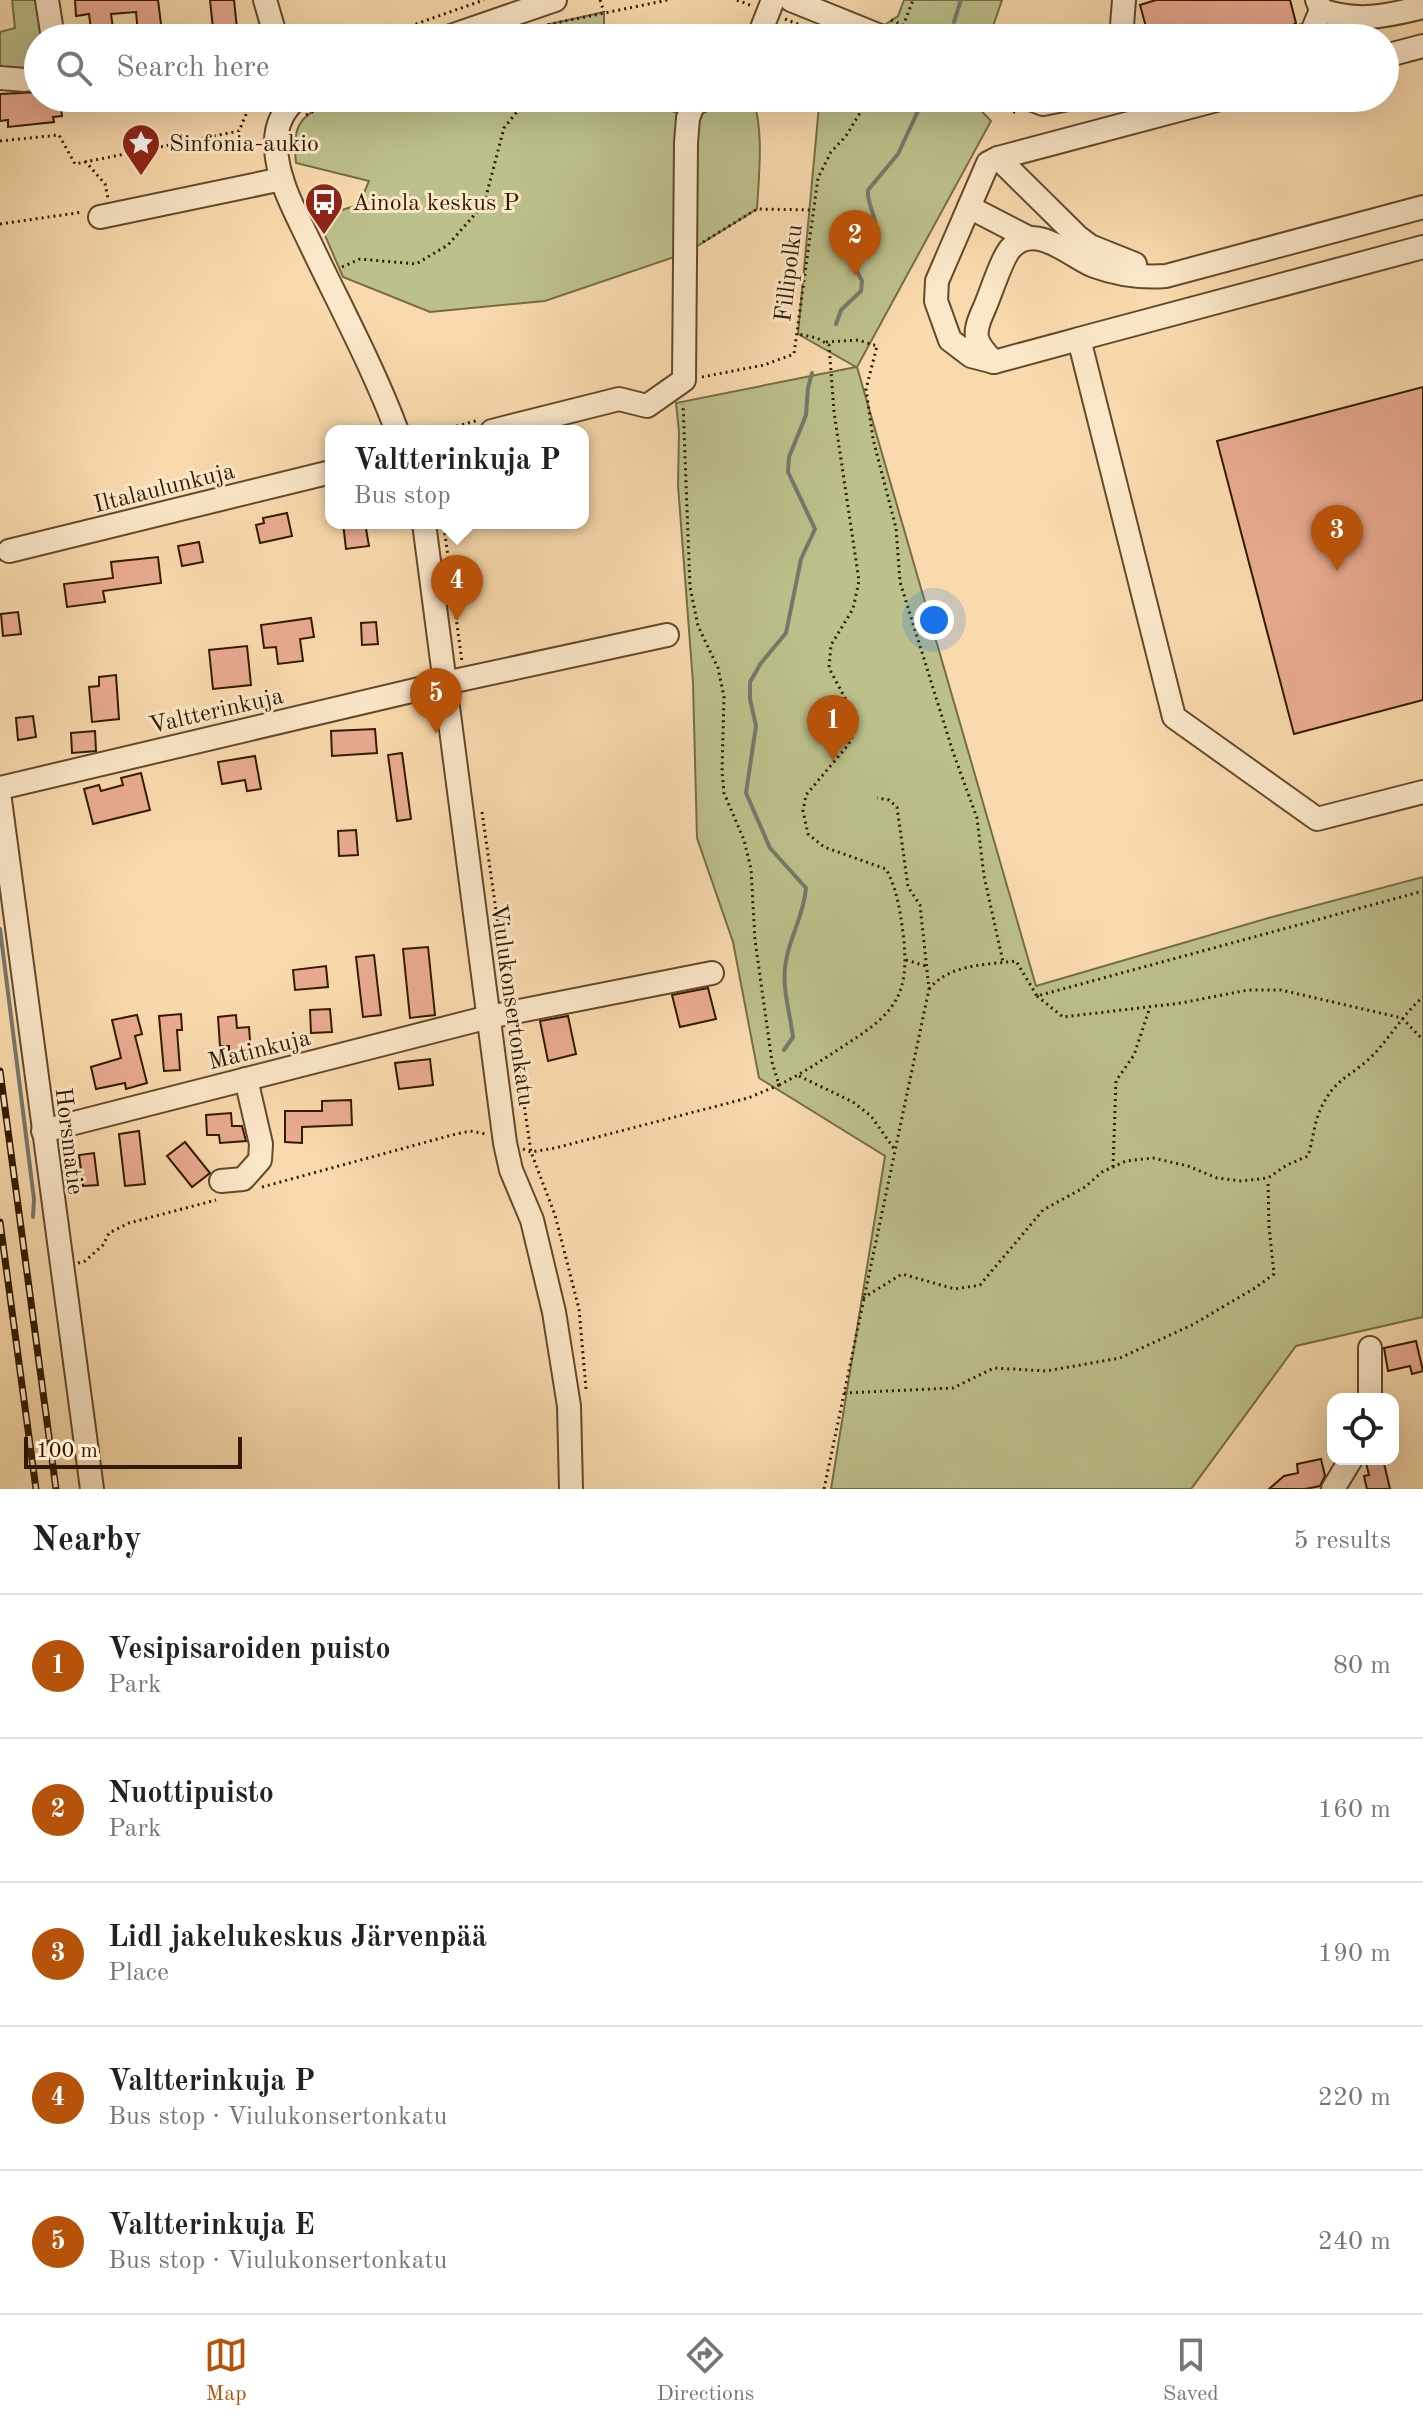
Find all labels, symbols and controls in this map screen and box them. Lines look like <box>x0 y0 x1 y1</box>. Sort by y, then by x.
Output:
search box <box>24 24 1399 112</box>
icon: search <box>52 46 96 90</box>
text: Search here <box>116 53 270 83</box>
place icon: Sinfonia-aukio <box>120 122 162 177</box>
place label: Sinfonia-aukio <box>169 133 319 157</box>
bus stop icon: Ainola keskus P <box>303 181 345 236</box>
place label: Ainola keskus P <box>352 192 519 216</box>
pin: 2 <box>829 210 881 276</box>
street label: Fillipolku <box>772 223 808 323</box>
popup <box>325 425 589 529</box>
text: Valtterinkuja P <box>354 446 560 476</box>
street label: Iltalaulunkuja <box>92 460 238 518</box>
text: Bus stop <box>354 483 451 509</box>
pin: 3 <box>1311 505 1363 571</box>
pin: 4 <box>431 555 483 621</box>
your location <box>914 600 954 640</box>
pin: 5 <box>410 668 462 734</box>
street label: Valtterinkuja <box>147 685 286 739</box>
pin: 1 <box>807 695 859 761</box>
street label: Viulukonsertonkatu <box>485 903 537 1108</box>
street label: Matinkuja <box>206 1027 313 1075</box>
street label: Horsmatie <box>50 1086 87 1196</box>
map controls <box>1327 1393 1399 1465</box>
button: locate <box>1327 1393 1399 1465</box>
scale bar <box>24 1433 242 1469</box>
text: 100 m <box>36 1440 98 1462</box>
text: Nearby <box>32 1524 142 1558</box>
text: 5 results <box>1293 1528 1391 1554</box>
text: Vesipisaroiden puisto <box>108 1635 391 1665</box>
text: 1 <box>50 1653 66 1679</box>
text: 80 m <box>1333 1653 1391 1679</box>
text: Park <box>108 1672 162 1698</box>
text: Nuottipuisto <box>108 1779 274 1809</box>
text: 2 <box>50 1797 66 1823</box>
text: 160 m <box>1318 1797 1391 1823</box>
text: Park <box>108 1816 162 1842</box>
text: Lidl jakelukeskus Järvenpää <box>108 1923 487 1953</box>
text: 3 <box>50 1941 66 1967</box>
text: 190 m <box>1318 1941 1391 1967</box>
text: Place <box>108 1960 169 1986</box>
text: Valtterinkuja P <box>108 2067 315 2097</box>
text: 4 <box>50 2085 66 2111</box>
text: 220 m <box>1318 2085 1391 2111</box>
text: Bus stop · Viulukonsertonkatu <box>108 2104 447 2130</box>
text: Valtterinkuja E <box>108 2211 315 2241</box>
text: 5 <box>50 2229 66 2255</box>
text: 240 m <box>1318 2229 1391 2255</box>
text: Bus stop · Viulukonsertonkatu <box>108 2248 447 2274</box>
tab: Map <box>204 2333 248 2408</box>
tab: Directions <box>657 2333 754 2408</box>
tab: Saved <box>1163 2333 1219 2408</box>

